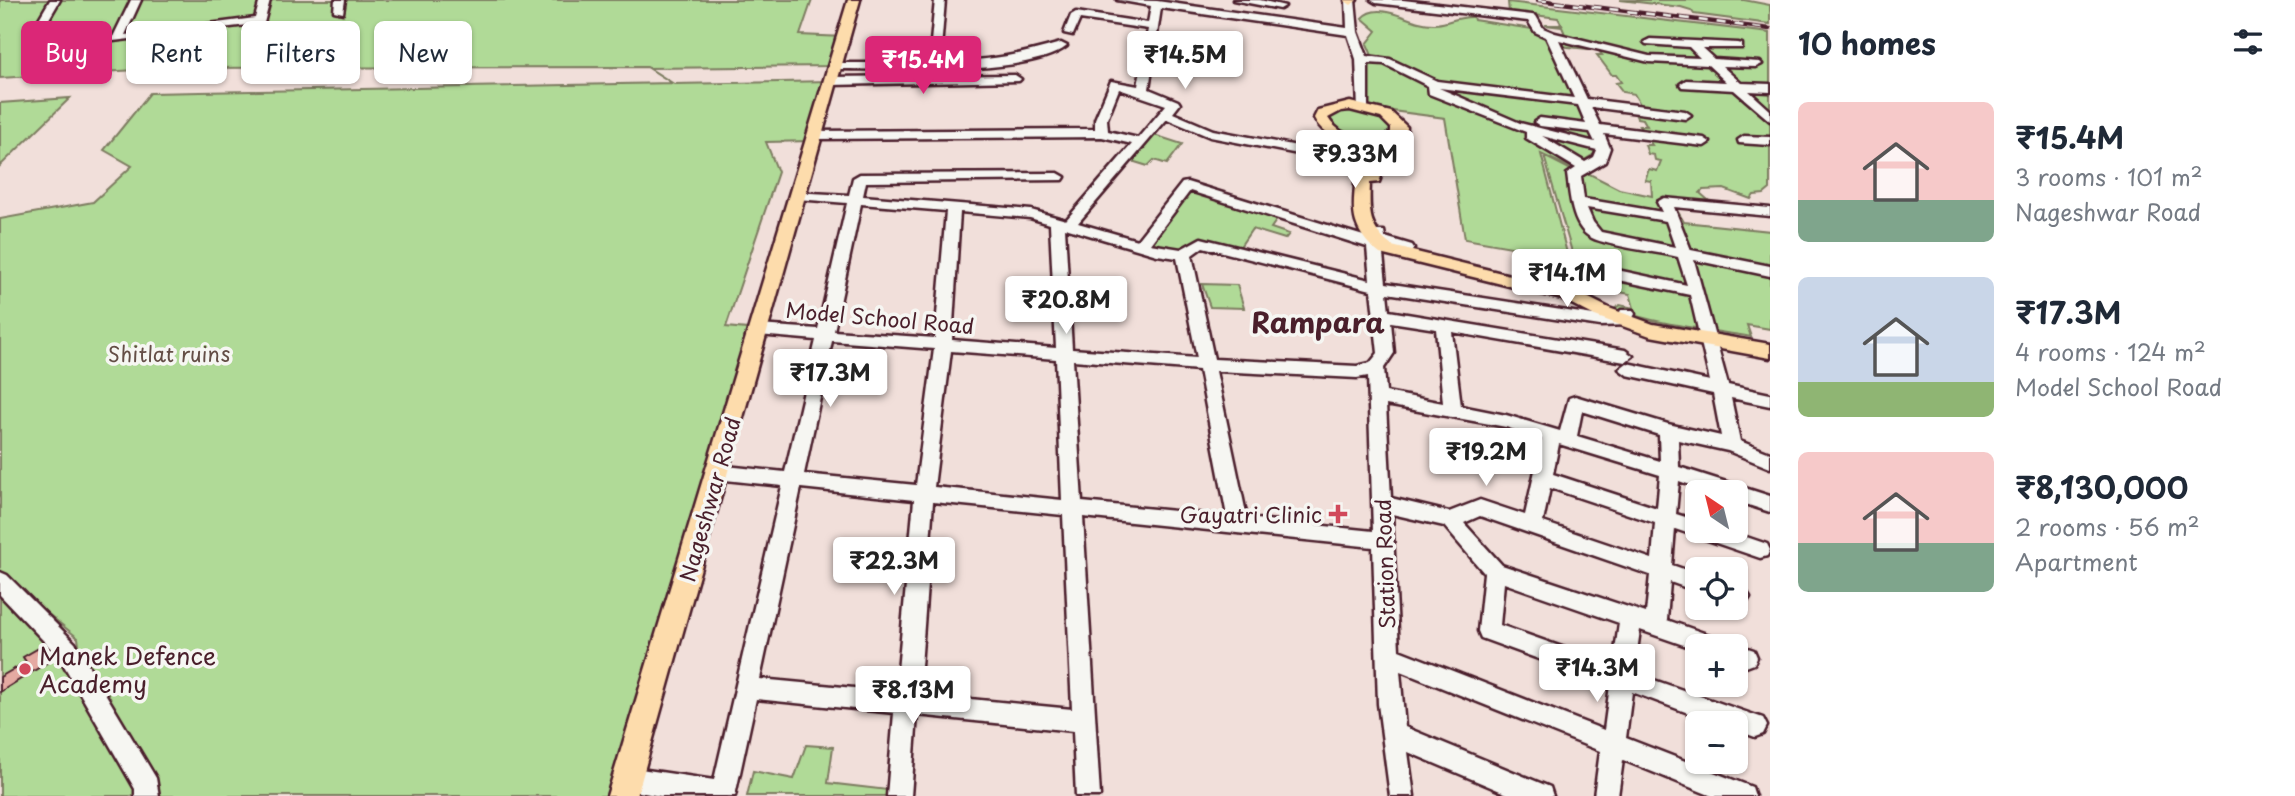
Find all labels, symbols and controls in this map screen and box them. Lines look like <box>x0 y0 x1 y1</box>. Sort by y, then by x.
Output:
text: 10 homes <box>1798 20 1936 65</box>
chip: Buy <box>21 21 112 84</box>
chip: Rent <box>126 21 227 84</box>
chip: Filters <box>241 21 360 84</box>
chip: New <box>374 21 472 84</box>
icon: filters <box>2229 23 2267 61</box>
pin: ₹14.5M <box>1128 32 1242 91</box>
pin: ₹15.4M <box>866 36 980 96</box>
text: ₹14.5M <box>1143 36 1227 71</box>
text: ₹15.4M <box>881 41 965 76</box>
text: ₹15.4M <box>2015 114 2124 159</box>
pin: ₹9.33M <box>1298 130 1412 190</box>
icon: home <box>1854 130 1938 214</box>
text: ₹9.33M <box>1312 135 1398 170</box>
text: 3 rooms · 101 m² <box>2015 159 2203 194</box>
text: Nageshwar Road <box>2015 194 2201 229</box>
pin: ₹14.1M <box>1510 250 1624 309</box>
text: ₹14.1M <box>1528 254 1606 289</box>
pin: ₹20.8M <box>1009 276 1123 336</box>
text: ₹20.8M <box>1021 281 1111 316</box>
text: ₹17.3M <box>2015 289 2121 334</box>
street label: Model School Road <box>784 293 976 341</box>
district label: Rampara <box>1251 300 1385 343</box>
icon: home <box>1854 305 1938 389</box>
text: 4 rooms · 124 m² <box>2015 334 2206 369</box>
park label: Shitlat ruins <box>108 337 230 369</box>
pin: ₹17.3M <box>773 350 887 409</box>
text: ₹17.3M <box>789 354 871 389</box>
text: Model School Road <box>2015 369 2222 404</box>
street label: Nageshwar Road <box>670 413 748 585</box>
pin: ₹19.2M <box>1429 428 1543 488</box>
text: ₹19.2M <box>1445 433 1527 468</box>
text: ₹8,130,000 <box>2015 464 2188 509</box>
north arrow <box>1685 480 1748 542</box>
map controls <box>1685 480 1748 774</box>
icon: home <box>1854 480 1938 564</box>
place label: Gayatri Clinic <box>1180 498 1322 530</box>
street label: Station Road <box>1366 498 1402 630</box>
marker: Gayatri Clinic <box>1328 504 1348 524</box>
text: 2 rooms · 56 m² <box>2015 509 2200 544</box>
pin: ₹22.3M <box>837 538 951 597</box>
text: ₹22.3M <box>849 542 939 577</box>
text: Apartment <box>2015 544 2138 579</box>
button: locate <box>1685 557 1748 620</box>
button: + <box>1685 634 1748 697</box>
place label: Manek Defence Academy <box>39 637 216 701</box>
pin: ₹14.3M <box>1540 644 1654 704</box>
text: ₹14.3M <box>1555 649 1639 684</box>
marker: Manek Defence Academy <box>17 661 33 677</box>
pin: ₹8.13M <box>856 666 970 726</box>
text: ₹8.13M <box>871 671 955 706</box>
button: − <box>1685 711 1748 774</box>

